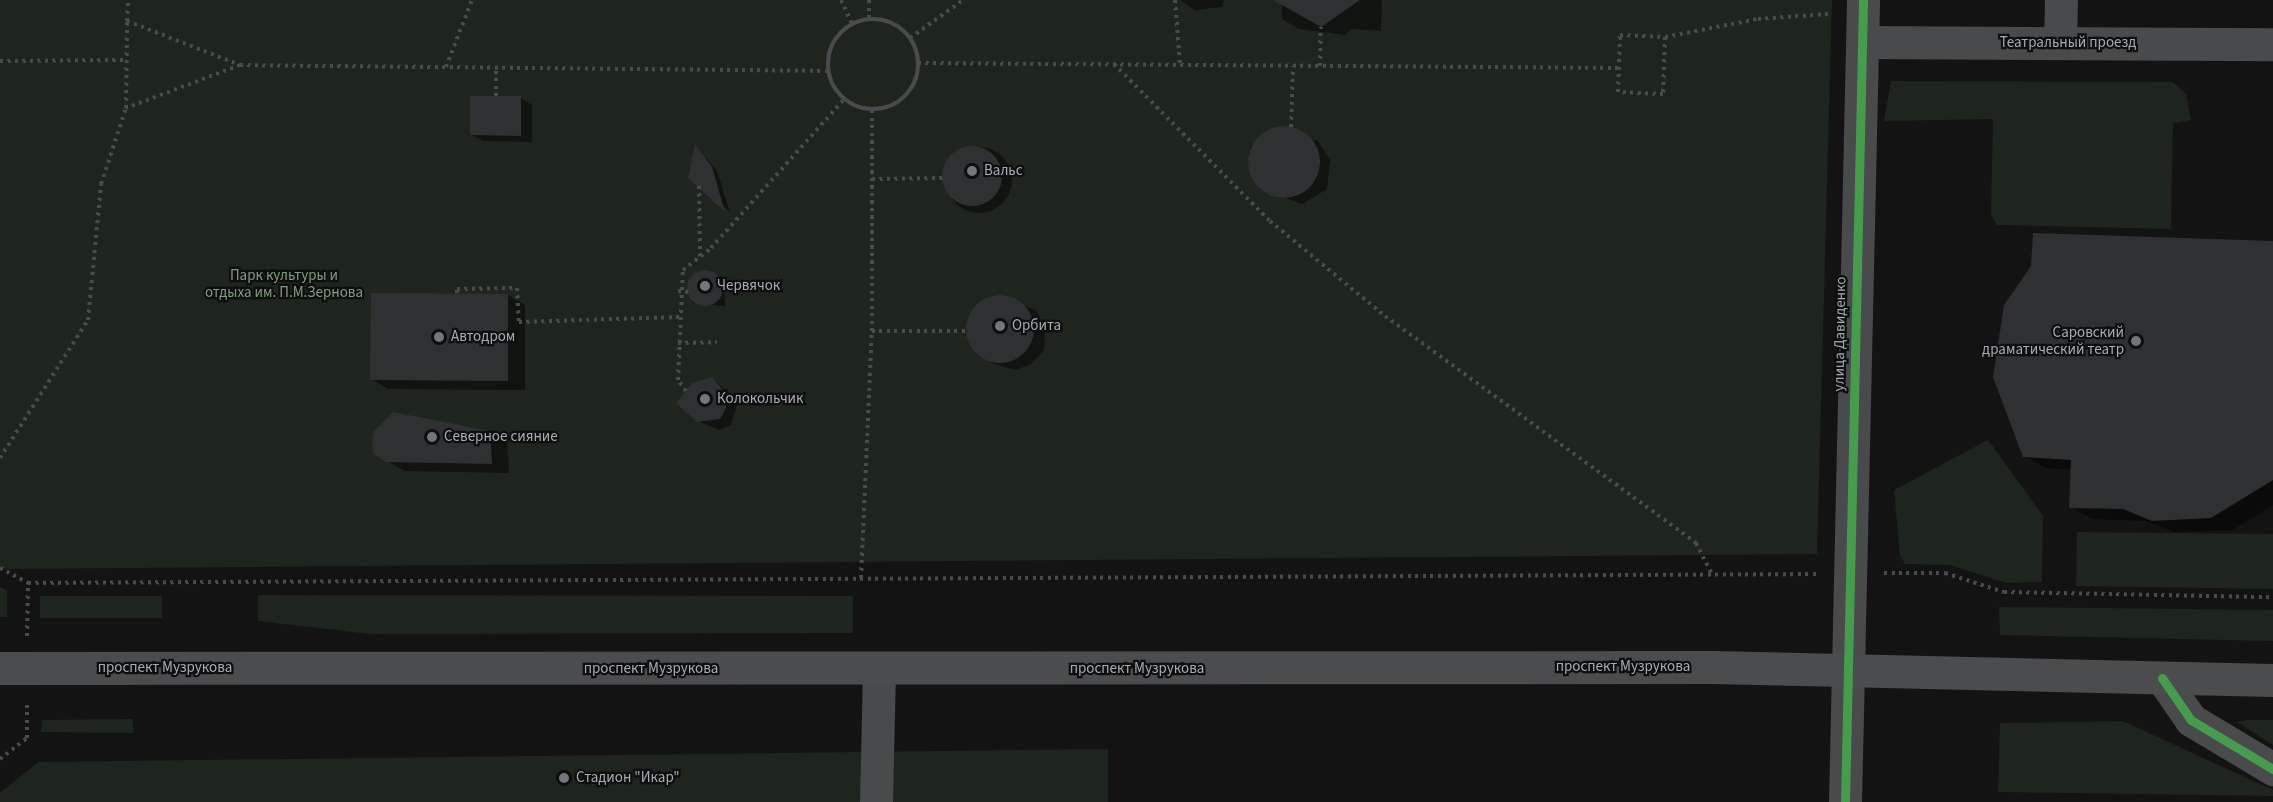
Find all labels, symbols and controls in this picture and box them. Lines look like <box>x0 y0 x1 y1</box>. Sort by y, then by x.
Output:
street label: Театральный проезд <box>2000 34 2136 52</box>
place label: Вальс <box>984 162 1023 180</box>
marker: Вальс <box>965 164 979 178</box>
park label: Парк культуры и отдыха им. П.М.Зернова <box>205 266 363 301</box>
street label: улица Давиденко <box>1830 276 1850 392</box>
place label: Червячок <box>717 277 780 295</box>
marker: Червячок <box>698 279 712 293</box>
place label: Орбита <box>1012 317 1061 335</box>
marker: Орбита <box>993 319 1007 333</box>
place label: Саровский драматический театр <box>1982 323 2124 358</box>
place label: Автодром <box>451 328 515 346</box>
marker: Автодром <box>432 330 446 344</box>
marker: Саровский драматический театр <box>2129 334 2143 348</box>
place label: Колокольчик <box>717 390 804 408</box>
marker: Колокольчик <box>698 392 712 406</box>
place label: Северное сияние <box>444 428 558 446</box>
marker: Северное сияние <box>425 430 439 444</box>
street label: проспект Музрукова <box>1556 658 1690 676</box>
street label: проспект Музрукова <box>98 659 232 677</box>
street label: проспект Музрукова <box>584 660 718 678</box>
street label: проспект Музрукова <box>1070 660 1204 678</box>
place label: Стадион "Икар" <box>576 769 680 787</box>
marker: Стадион "Икар" <box>557 771 571 785</box>

